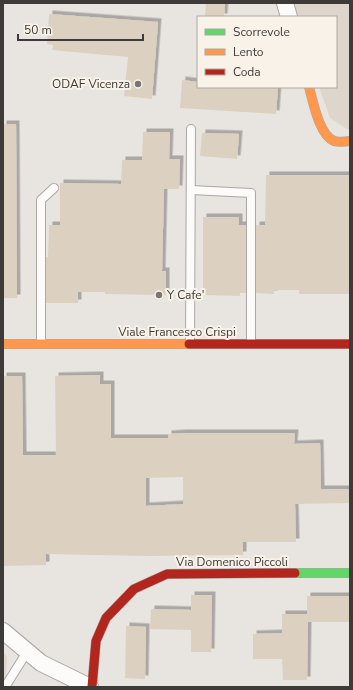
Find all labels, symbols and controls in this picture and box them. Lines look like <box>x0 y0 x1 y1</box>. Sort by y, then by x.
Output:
scale bar <box>18 16 143 42</box>
legend <box>197 16 337 88</box>
text: 50 m <box>24 22 52 38</box>
text: Scorrevole <box>233 24 290 40</box>
text: Lento <box>233 44 264 60</box>
text: Coda <box>233 64 261 80</box>
place label: ODAF Vicenza <box>52 76 130 92</box>
marker: ODAF Vicenza <box>133 79 143 89</box>
place label: Y Cafe' <box>166 287 204 303</box>
marker: Y Cafe' <box>154 290 164 300</box>
street label: Viale Francesco Crispi <box>117 324 236 340</box>
street label: Via Domenico Piccoli <box>175 554 288 570</box>

